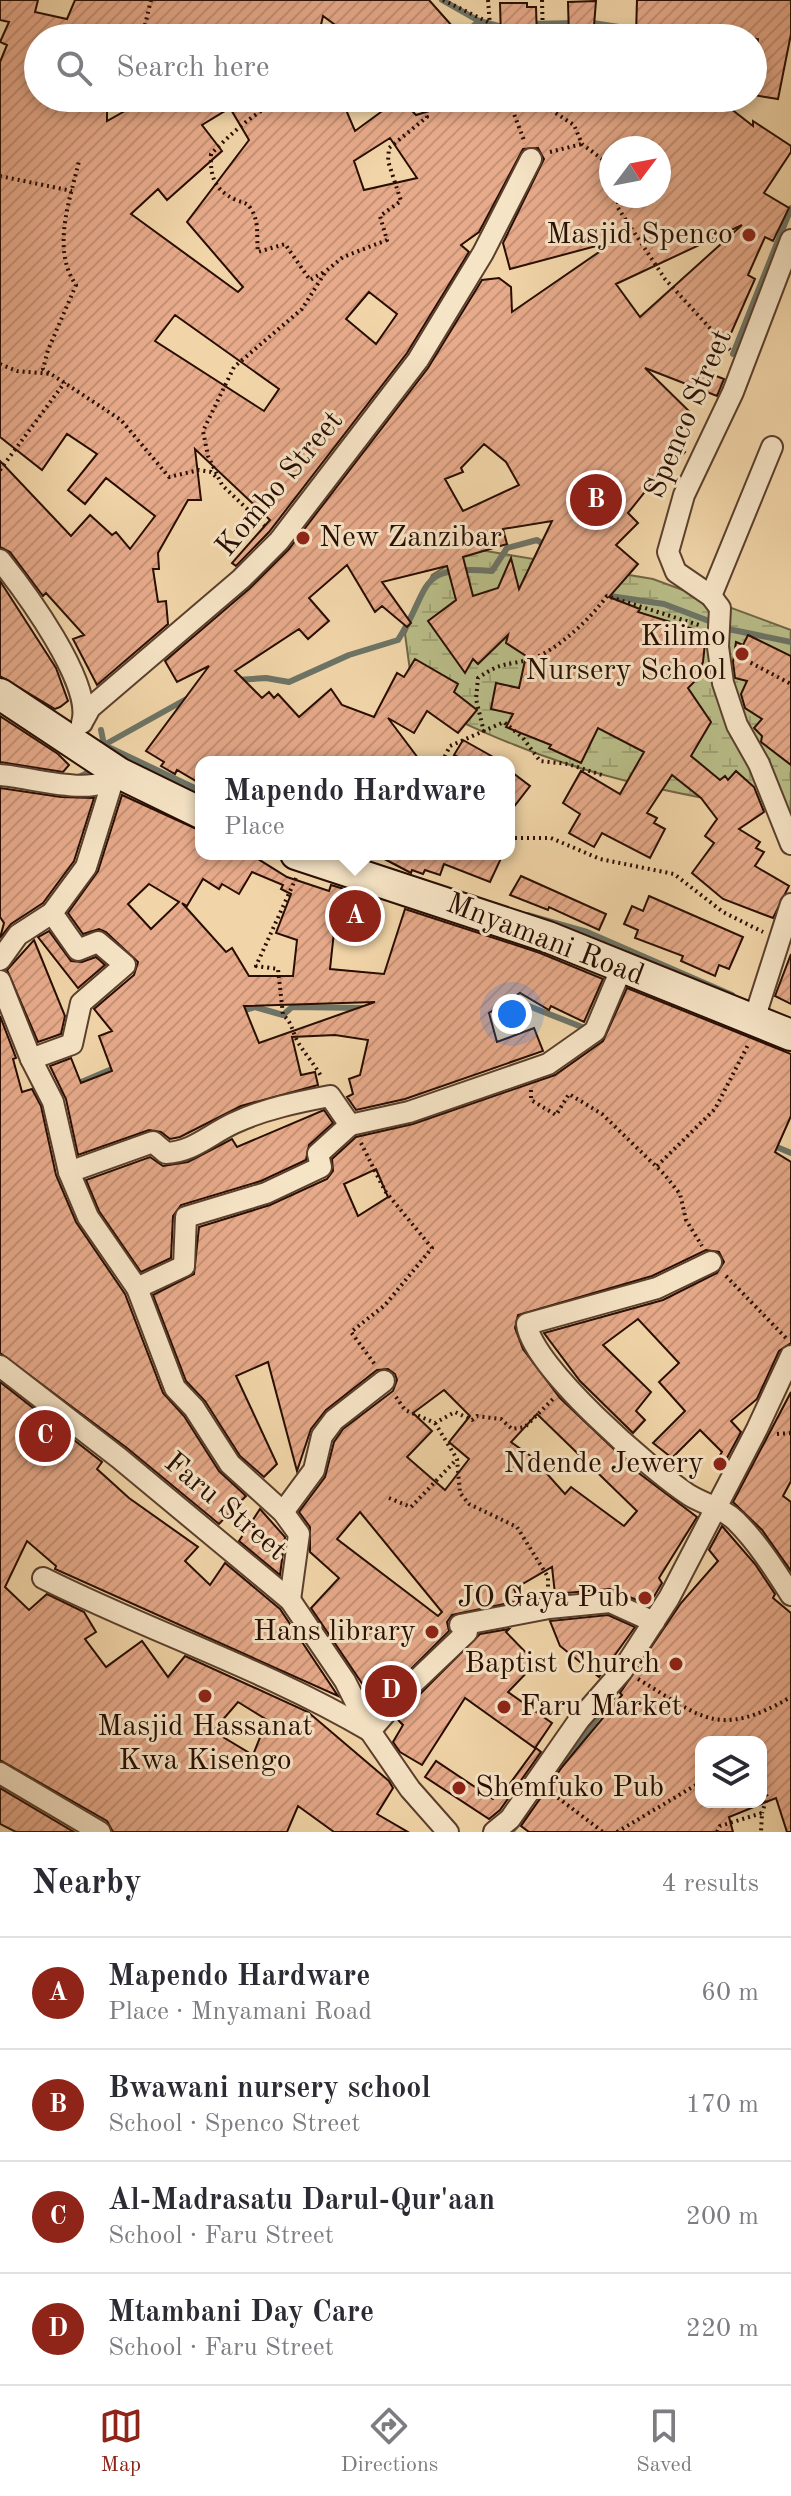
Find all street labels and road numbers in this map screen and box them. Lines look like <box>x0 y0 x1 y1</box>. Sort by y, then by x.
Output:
street label: Spenco Street <box>640 325 738 503</box>
street label: Kombo Street <box>211 406 349 562</box>
street label: Mnyamani Road <box>442 888 648 992</box>
street label: Faru Street <box>158 1447 292 1567</box>

